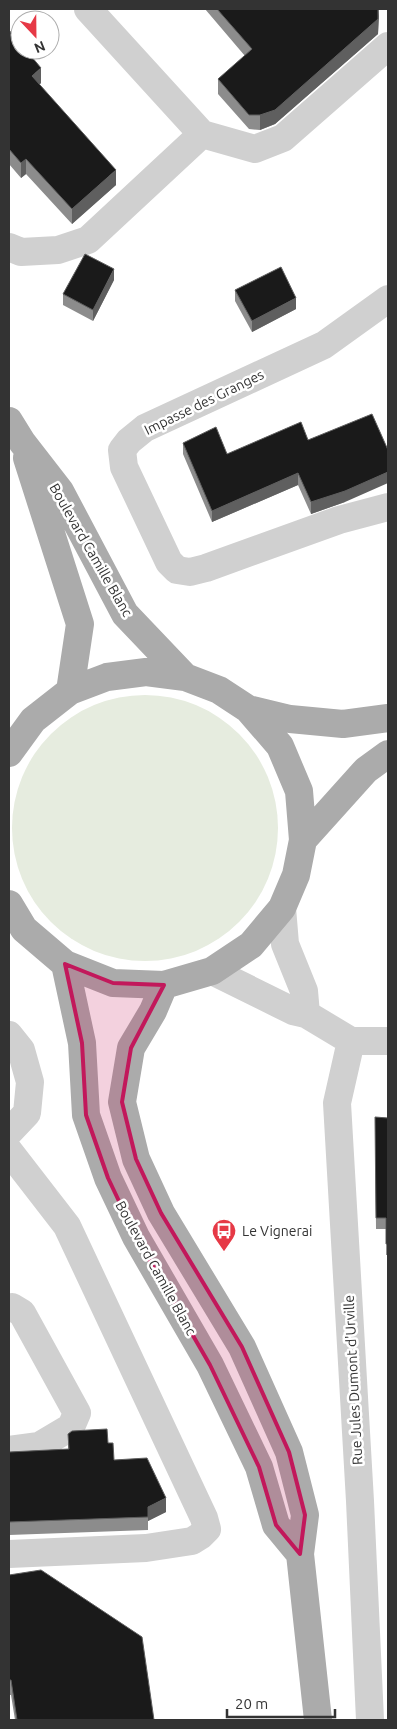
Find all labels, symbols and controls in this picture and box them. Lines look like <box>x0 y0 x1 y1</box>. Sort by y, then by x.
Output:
north arrow <box>10 10 60 60</box>
text: N <box>32 38 48 56</box>
street label: Impasse des Granges <box>142 366 266 438</box>
street label: Boulevard Camille Blanc <box>46 481 136 620</box>
street label: Boulevard Camille Blanc <box>112 1198 200 1338</box>
bus stop icon: Le Vignerai <box>211 1218 237 1252</box>
place label: Le Vignerai <box>242 1223 312 1239</box>
street label: Rue Jules Dumont d'Urville <box>341 1295 365 1465</box>
scale bar <box>227 1686 334 1718</box>
text: 20 m <box>235 1695 268 1712</box>

